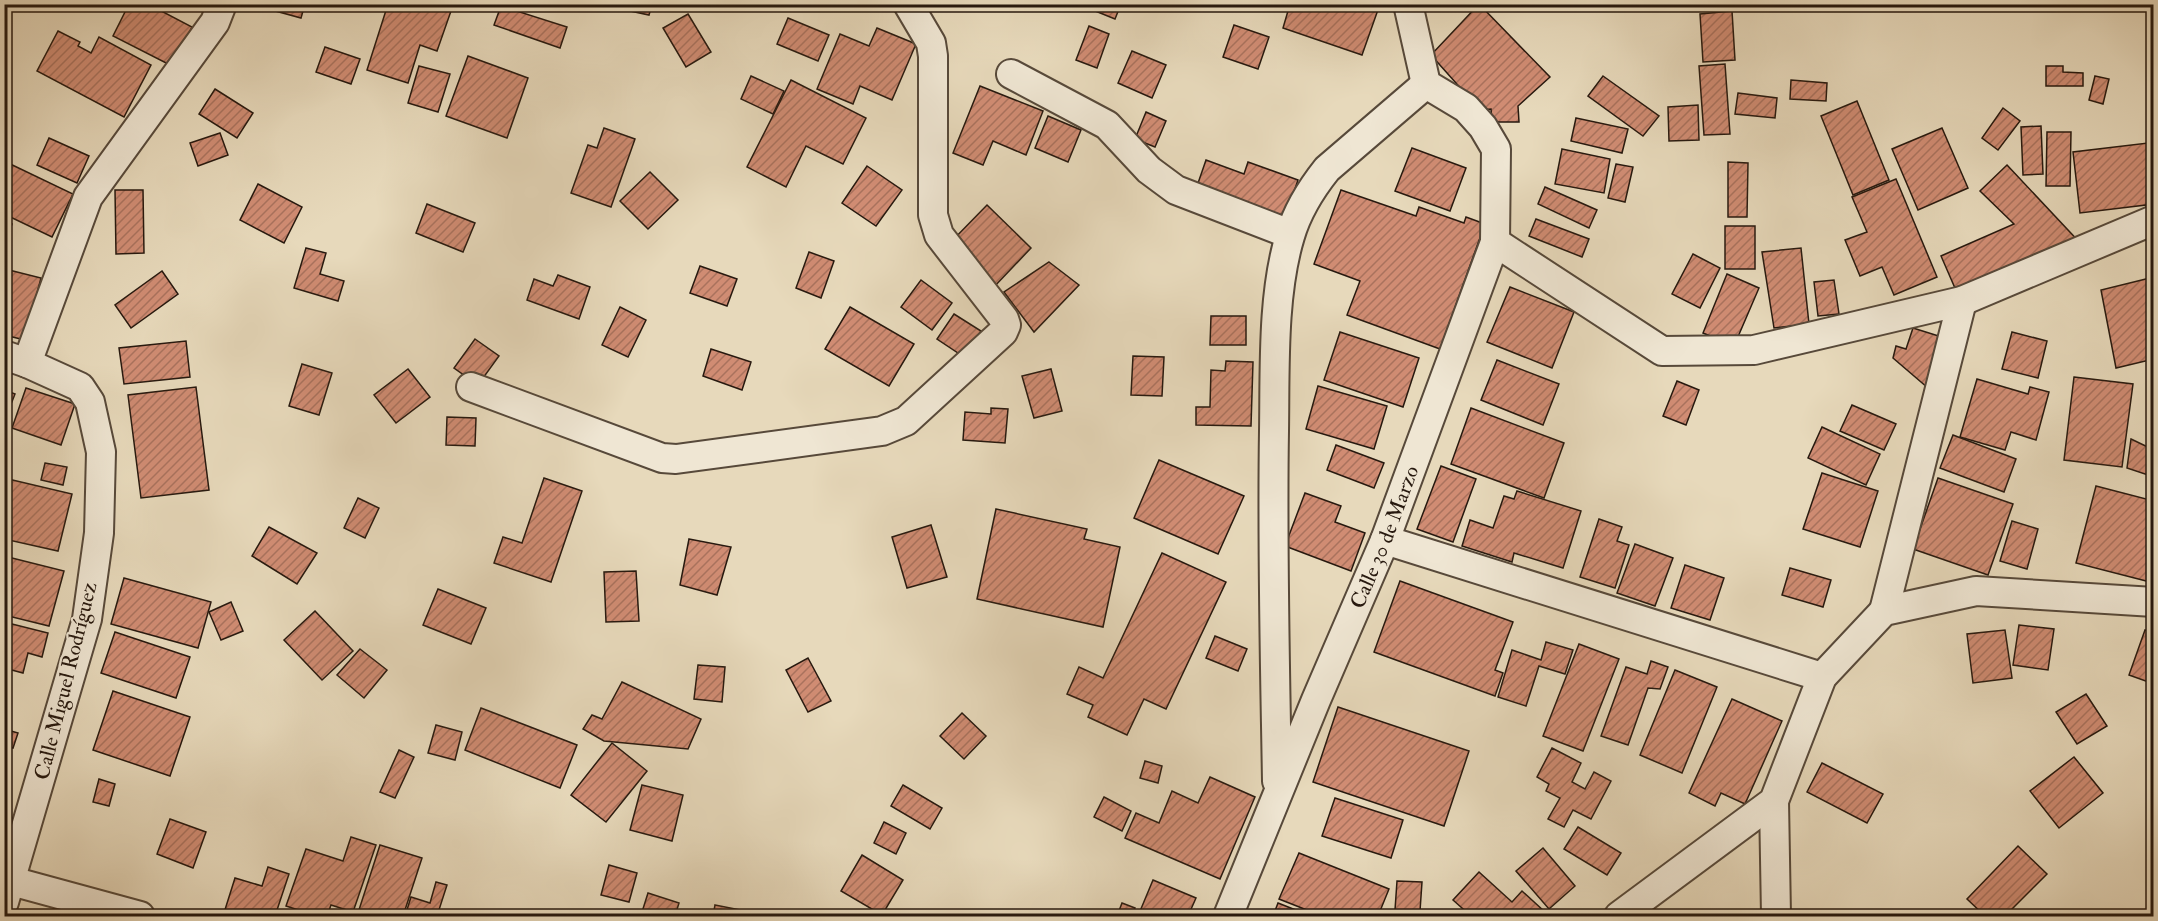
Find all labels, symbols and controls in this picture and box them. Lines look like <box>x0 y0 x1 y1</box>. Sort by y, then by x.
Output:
street label: Calle 30 de Marzo <box>1344 462 1425 613</box>
street label: Calle Miguel Rodríguez <box>28 579 104 783</box>

